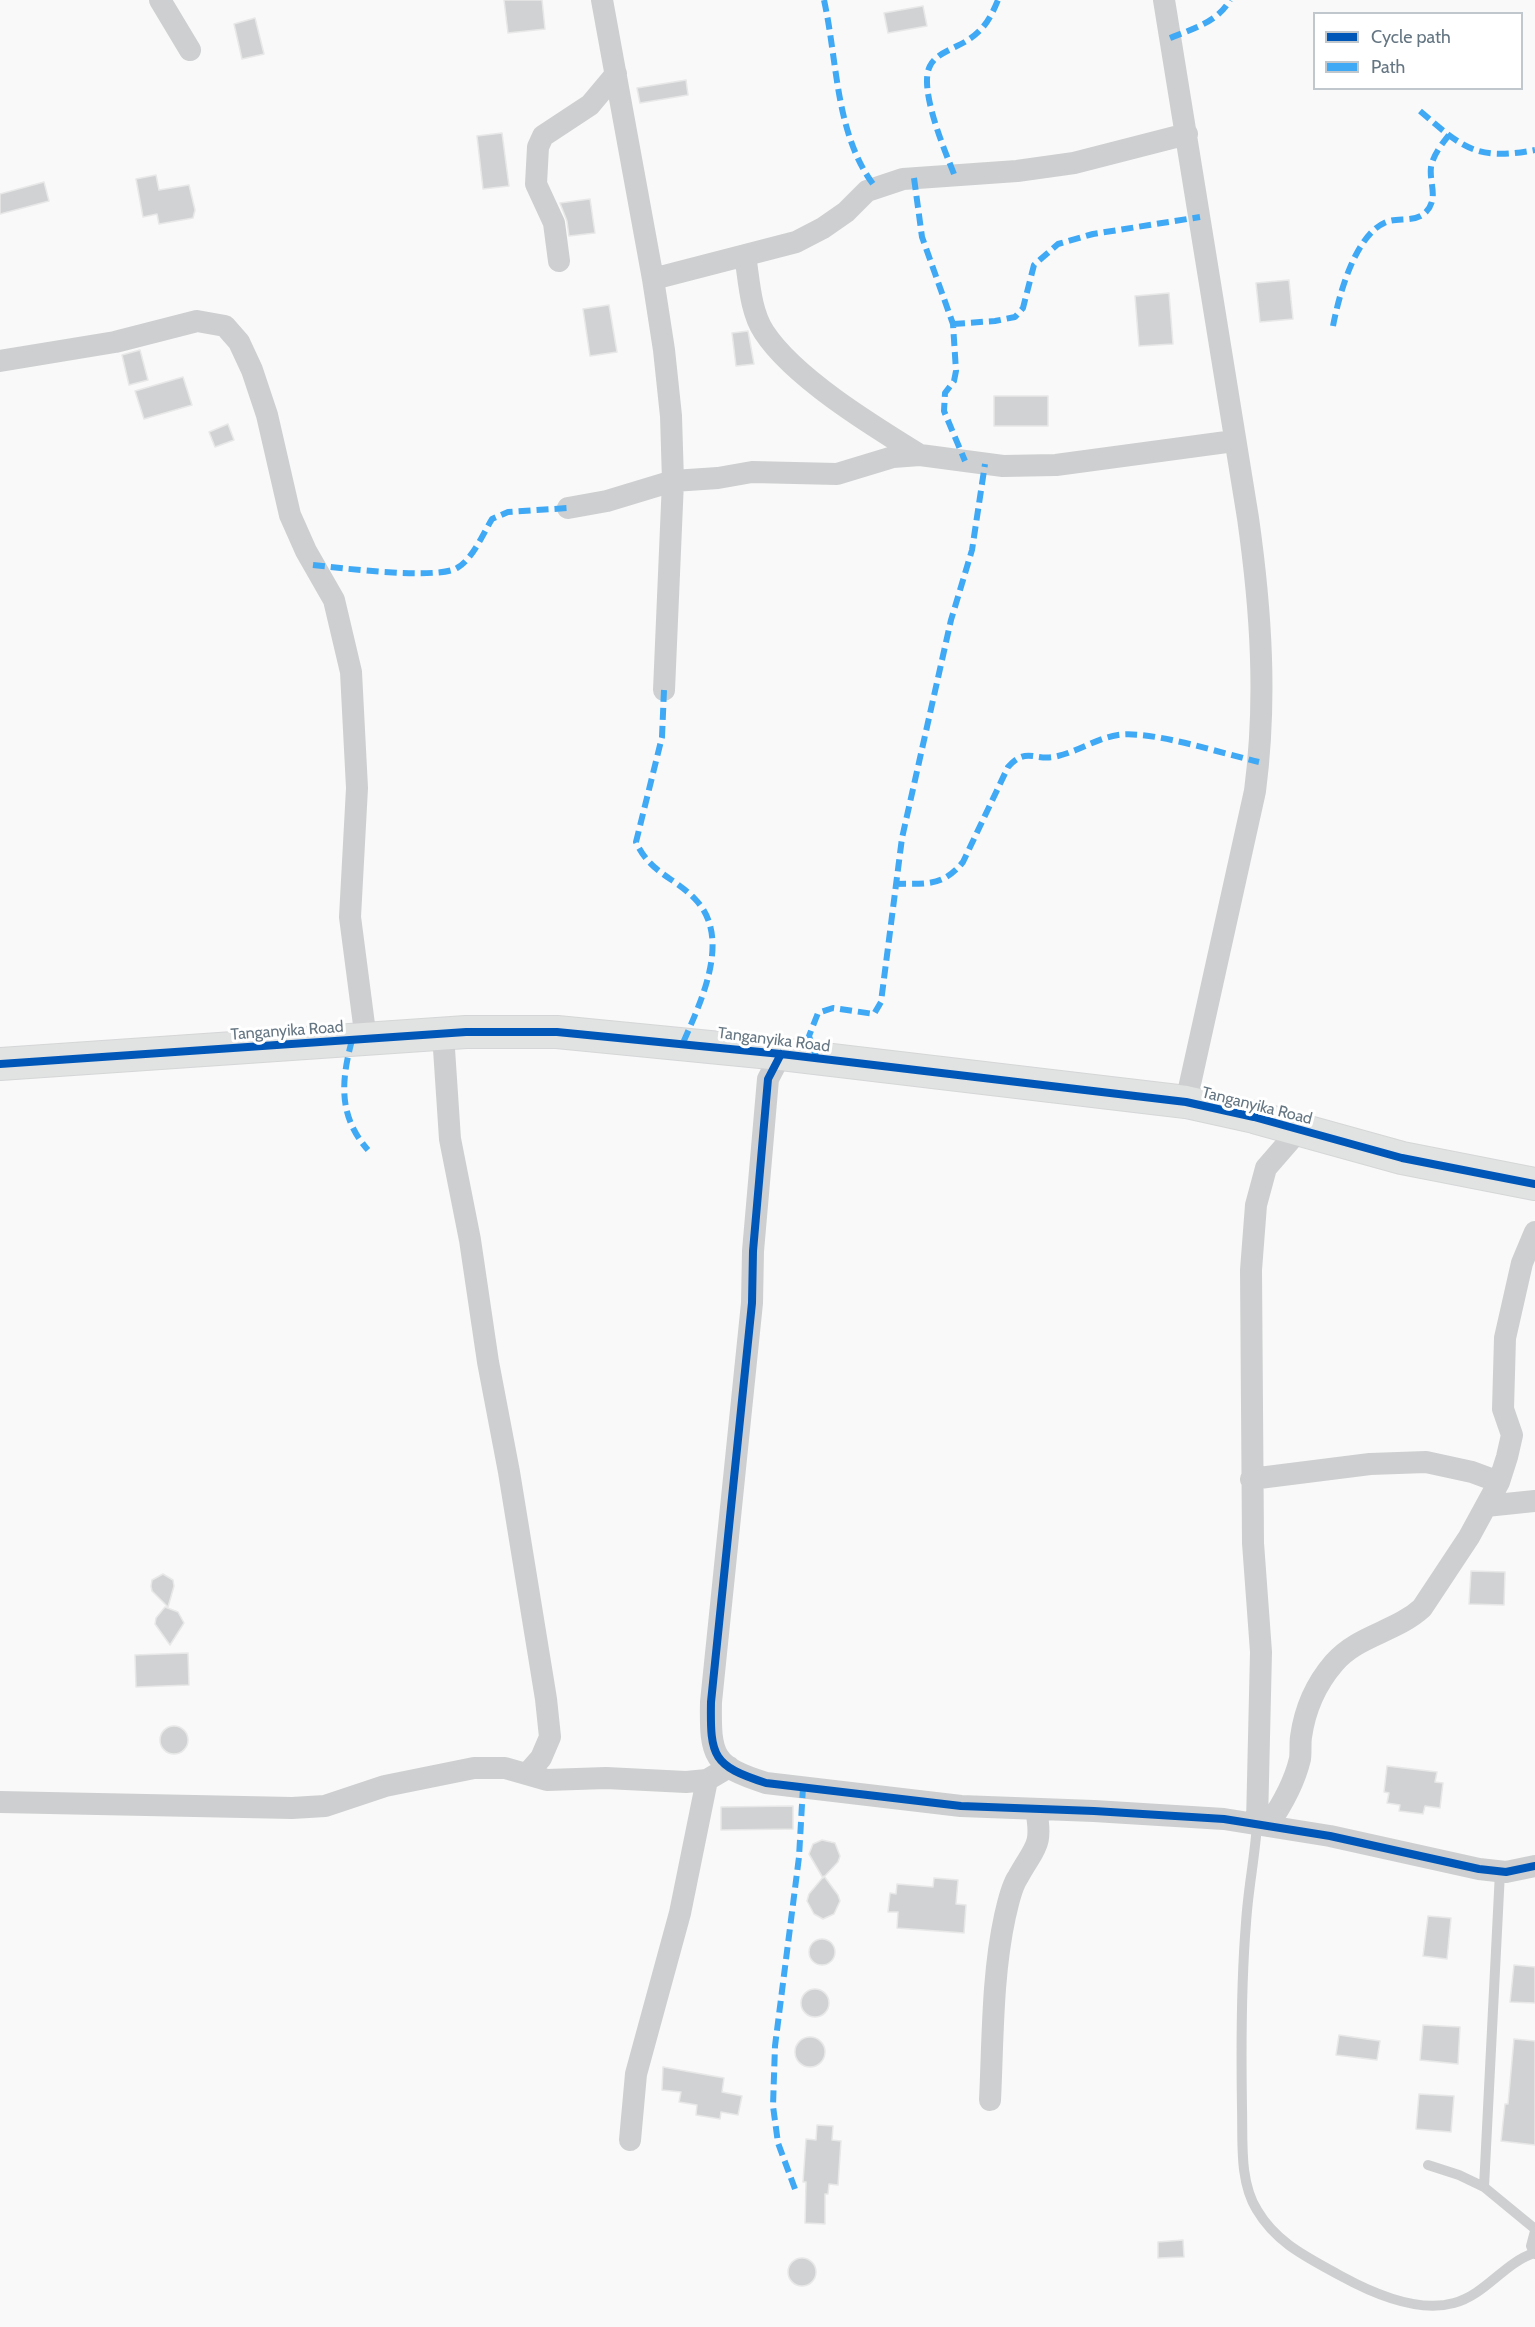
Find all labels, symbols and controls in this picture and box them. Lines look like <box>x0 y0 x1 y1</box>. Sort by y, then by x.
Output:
legend <box>1313 12 1523 90</box>
text: Cycle path <box>1371 26 1451 48</box>
text: Path <box>1371 56 1405 78</box>
street label: Tanganyika Road <box>230 1017 344 1045</box>
street label: Tanganyika Road <box>717 1024 831 1056</box>
street label: Tanganyika Road <box>1200 1083 1314 1129</box>

